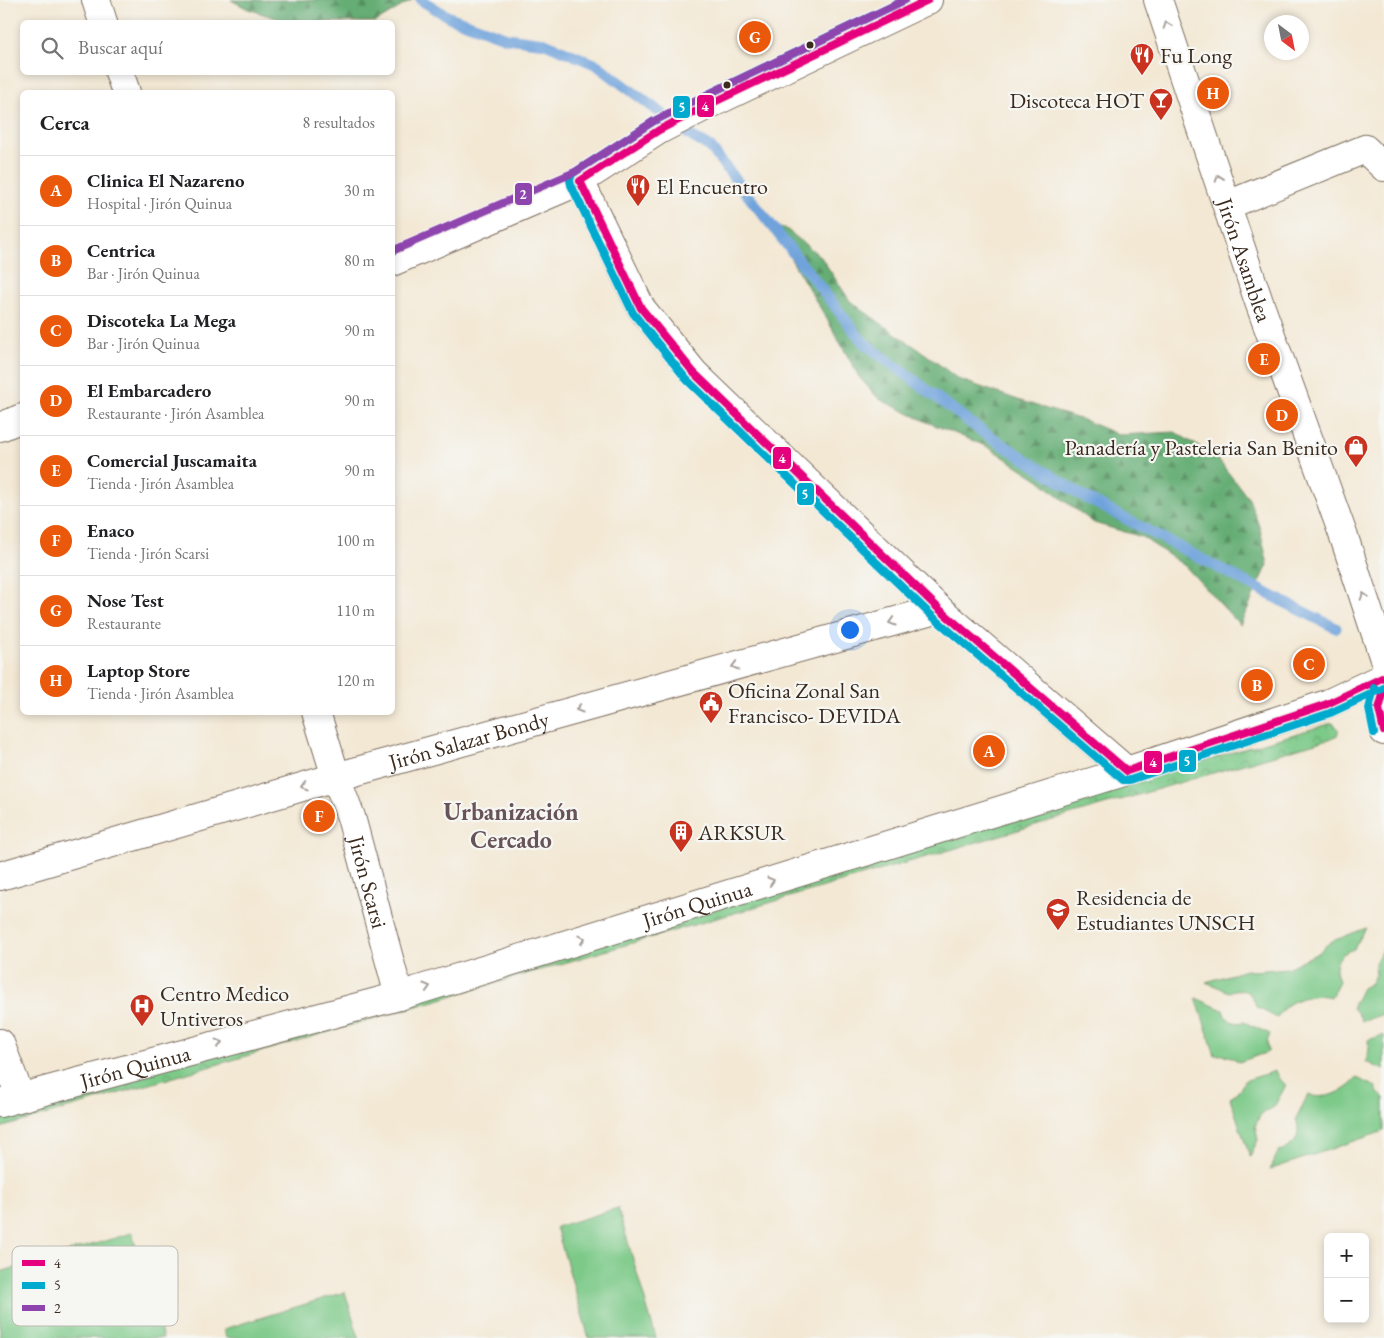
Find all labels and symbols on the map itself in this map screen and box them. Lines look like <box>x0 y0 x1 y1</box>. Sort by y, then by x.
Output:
north arrow <box>1264 15 1309 60</box>
pin: G <box>739 18 771 56</box>
one-way arrow <box>1162 21 1172 29</box>
unlabelled marker <box>805 40 815 50</box>
place label: Fu Long <box>1160 41 1233 70</box>
restaurant icon: Fu Long <box>1129 42 1155 76</box>
pin: H <box>1197 74 1229 112</box>
unlabelled marker <box>722 80 732 90</box>
place label: Discoteca HOT <box>1010 86 1144 115</box>
bar icon: Discoteca HOT <box>1148 87 1174 121</box>
line badge: 4 <box>696 94 715 118</box>
line badge: 5 <box>672 95 691 119</box>
text: 4 <box>701 97 709 115</box>
text: 5 <box>678 98 686 116</box>
place label: El Encuentro <box>656 172 768 201</box>
restaurant icon: El Encuentro <box>625 173 651 207</box>
one-way arrow <box>1214 175 1224 183</box>
line badge: 2 <box>514 182 533 206</box>
text: 2 <box>519 185 527 203</box>
street label: Jirón Asamblea <box>1210 192 1279 326</box>
pin: E <box>1248 340 1280 378</box>
pin: D <box>1266 396 1298 434</box>
place label: Panadería y Pasteleria San Benito <box>1065 433 1338 462</box>
shop icon: Panadería y Pasteleria San Benito <box>1343 434 1369 468</box>
line badge: 4 <box>772 446 792 470</box>
text: 4 <box>778 449 786 467</box>
line badge: 5 <box>796 482 815 506</box>
text: 5 <box>801 485 809 503</box>
one-way arrow <box>1359 593 1369 601</box>
your location <box>837 617 863 643</box>
one-way arrow <box>888 617 896 627</box>
pin: C <box>1293 645 1325 683</box>
one-way arrow <box>731 660 740 671</box>
pin: B <box>1241 666 1273 704</box>
place label: Oficina Zonal San Francisco- DEVIDA <box>728 676 901 730</box>
public building icon: Oficina Zonal San Francisco- DEVIDA <box>698 690 724 724</box>
street label: Jirón Salazar Bondy <box>384 704 552 777</box>
one-way arrow <box>575 704 583 714</box>
pin: A <box>973 732 1005 770</box>
line badge: 5 <box>1178 749 1197 773</box>
line badge: 4 <box>1143 750 1163 774</box>
text: 5 <box>1183 752 1191 770</box>
text: 4 <box>1149 753 1157 771</box>
one-way arrow <box>301 781 309 791</box>
district label: Urbanización Cercado <box>443 796 579 855</box>
pin: F <box>303 797 335 835</box>
place label: ARKSUR <box>697 818 786 847</box>
building icon: ARKSUR <box>668 819 694 853</box>
street label: Jirón Scarsi <box>341 831 394 932</box>
street label: Jirón Quinua <box>637 874 756 936</box>
one-way arrow <box>766 876 774 886</box>
place label: Residencia de Estudiantes UNSCH <box>1076 883 1255 937</box>
school or university icon: Residencia de Estudiantes UNSCH <box>1045 897 1071 931</box>
one-way arrow <box>577 935 586 945</box>
place label: Centro Medico Untiveros <box>160 979 289 1033</box>
one-way arrow <box>422 983 430 993</box>
hospital icon: Centro Medico Untiveros <box>129 993 155 1027</box>
street label: Jirón Quinua <box>75 1039 194 1096</box>
one-way arrow <box>215 1039 223 1049</box>
legend <box>12 1246 178 1326</box>
text: 4 <box>54 1254 61 1272</box>
text: 5 <box>54 1276 61 1294</box>
text: 2 <box>54 1299 61 1317</box>

